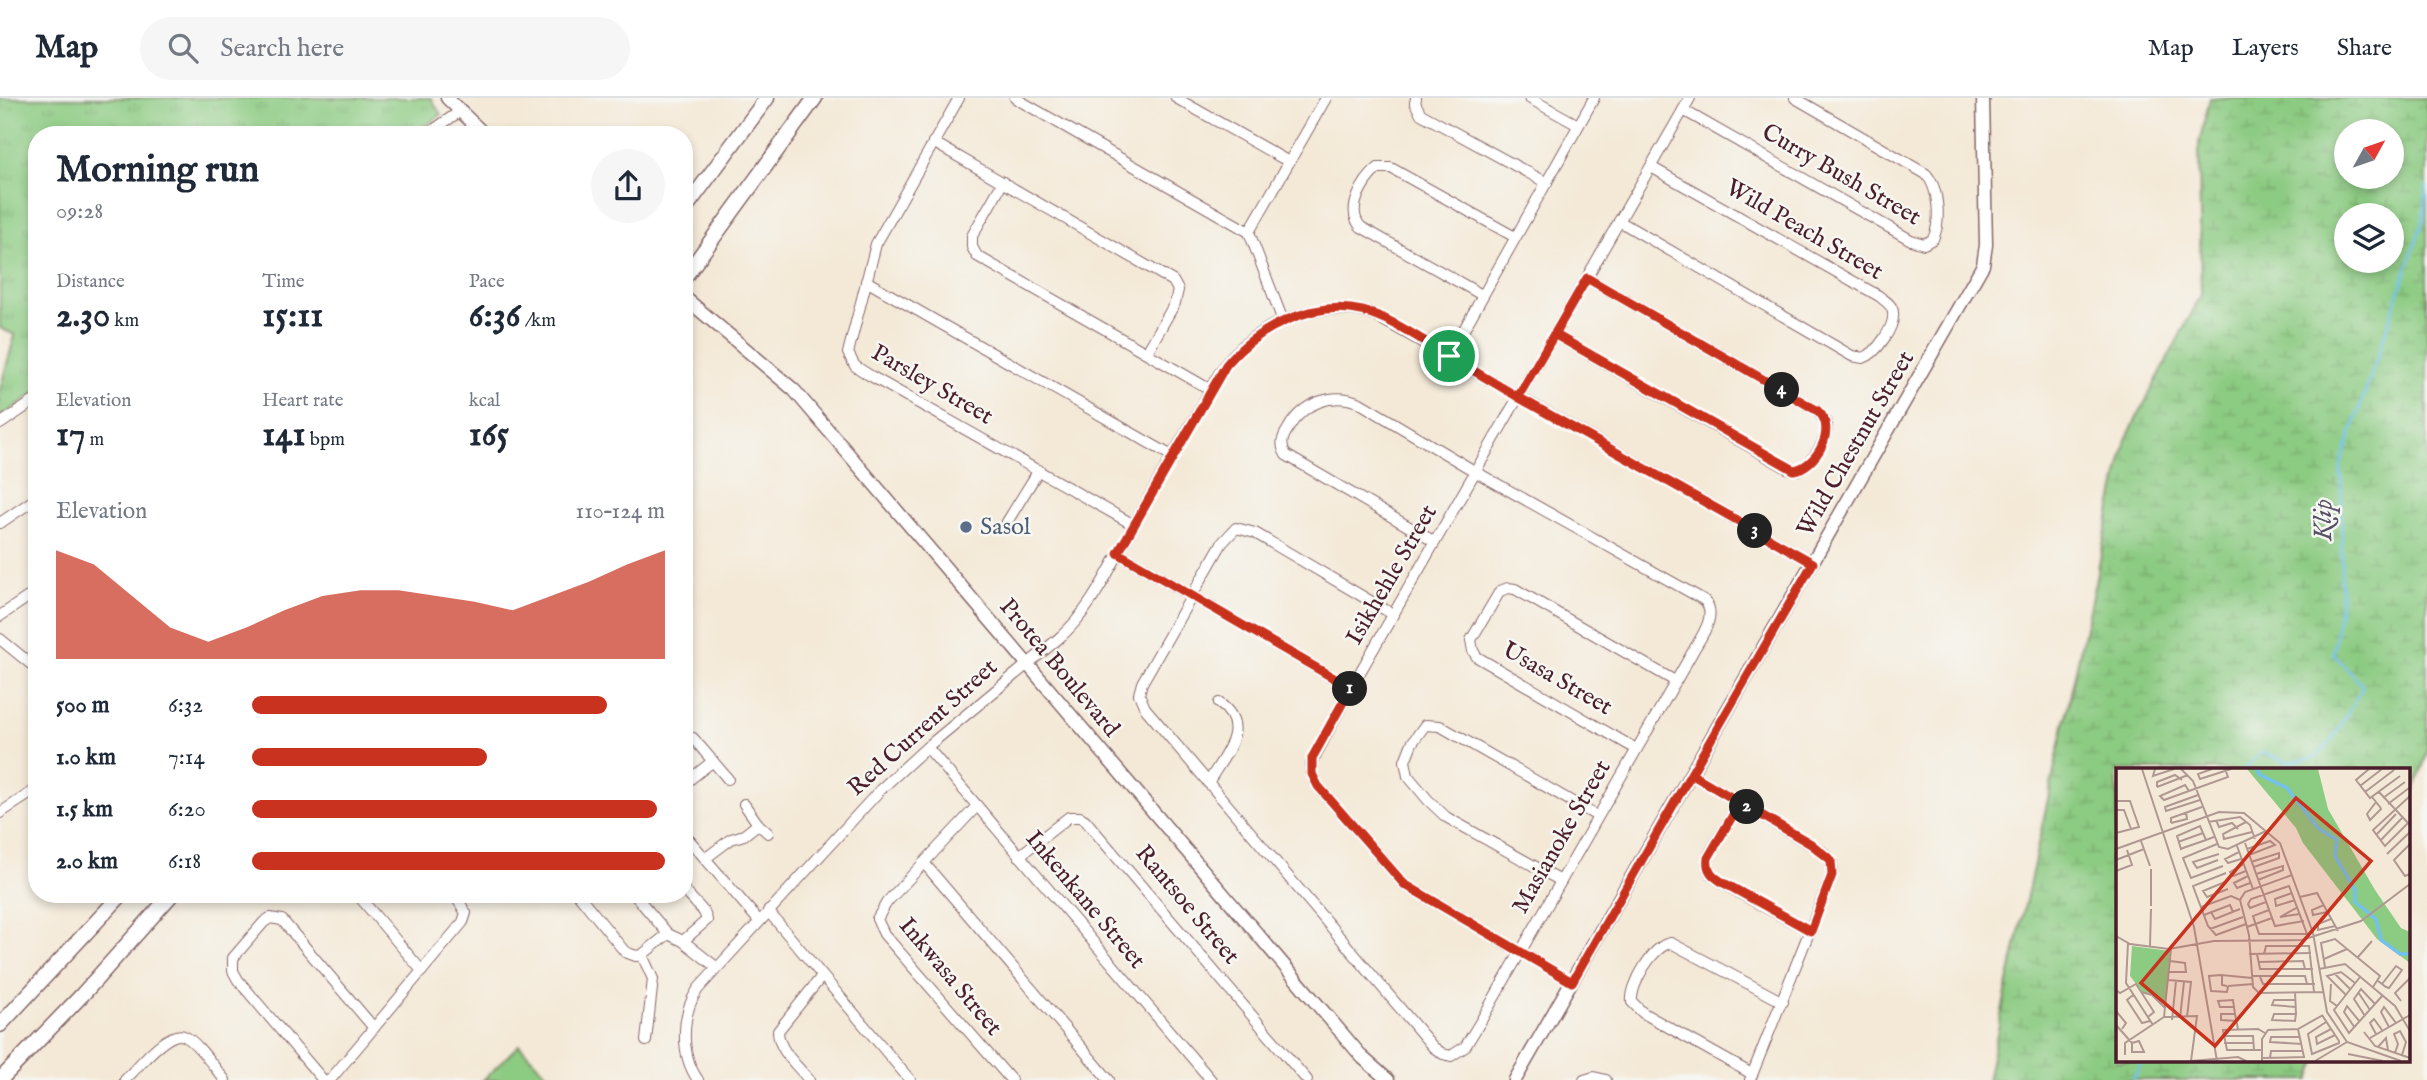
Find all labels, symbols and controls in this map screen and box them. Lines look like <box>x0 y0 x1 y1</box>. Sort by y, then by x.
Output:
search box <box>140 17 630 80</box>
text: Map <box>35 27 98 69</box>
icon: search <box>164 29 202 67</box>
text: Search here <box>220 32 344 65</box>
text: Map <box>2148 33 2194 64</box>
text: Layers <box>2232 33 2299 64</box>
text: Share <box>2337 33 2392 64</box>
street label: Curry Bush Street <box>1756 117 1926 233</box>
north arrow <box>2334 119 2404 189</box>
map controls <box>2334 119 2404 273</box>
text: Morning run <box>56 147 259 195</box>
button: share <box>591 149 665 223</box>
street label: Wild Peach Street <box>1720 172 1888 288</box>
text: 09:28 <box>56 197 103 226</box>
button: layers <box>2334 203 2404 273</box>
text: Distance <box>56 270 125 294</box>
text: Time <box>262 270 305 294</box>
text: Pace <box>469 270 505 294</box>
text: 2.30 <box>56 294 110 339</box>
text: 15:11 <box>262 294 323 339</box>
text: 6:36 <box>469 294 521 339</box>
text: km <box>110 309 139 333</box>
text: /km <box>521 309 556 333</box>
pin <box>1419 326 1479 386</box>
icon: arrive <box>1430 337 1468 375</box>
street label: Parsley Street <box>866 338 998 432</box>
street label: Wild Chestnut Street <box>1790 346 1922 542</box>
pin: 4 <box>1764 372 1800 408</box>
text: 4 <box>1777 377 1786 401</box>
text: Elevation <box>56 389 131 413</box>
text: Heart rate <box>262 389 343 413</box>
text: kcal <box>469 389 500 413</box>
text: 17 <box>56 413 85 458</box>
text: 141 <box>262 413 306 458</box>
text: 165 <box>469 413 509 458</box>
text: m <box>85 428 104 452</box>
text: bpm <box>306 428 345 452</box>
text: Elevation <box>56 497 147 526</box>
text: 110–124 m <box>576 497 665 526</box>
street label: Isikhehle Street <box>1339 499 1445 651</box>
water label: Klip <box>2307 499 2340 542</box>
place label: Sasol <box>980 512 1031 543</box>
pin: 3 <box>1738 514 1772 548</box>
text: 3 <box>1751 518 1758 542</box>
marker: Sasol <box>958 519 974 535</box>
street label: Protea Boulevard <box>992 592 1126 744</box>
street label: Usasa Street <box>1496 635 1618 723</box>
street label: Red Current Street <box>842 652 1004 804</box>
pin: 1 <box>1332 672 1368 706</box>
text: 1 <box>1346 676 1353 700</box>
text: 500 m <box>56 691 110 720</box>
text: 6:32 <box>168 691 203 720</box>
text: 1.0 km <box>56 743 116 772</box>
text: 7:14 <box>168 743 205 772</box>
street label: Masianoke Street <box>1505 755 1619 919</box>
inset map <box>2116 768 2410 1062</box>
pin: 2 <box>1730 790 1764 824</box>
text: 2 <box>1742 794 1751 818</box>
text: 1.5 km <box>56 795 113 824</box>
text: 6:20 <box>168 795 206 824</box>
street label: Inkenkane Street <box>1018 824 1152 976</box>
street label: Rantsoe Street <box>1128 839 1246 971</box>
text: 2.0 km <box>56 847 118 876</box>
text: 6:18 <box>168 847 201 876</box>
street label: Inkwasa Street <box>891 911 1009 1043</box>

